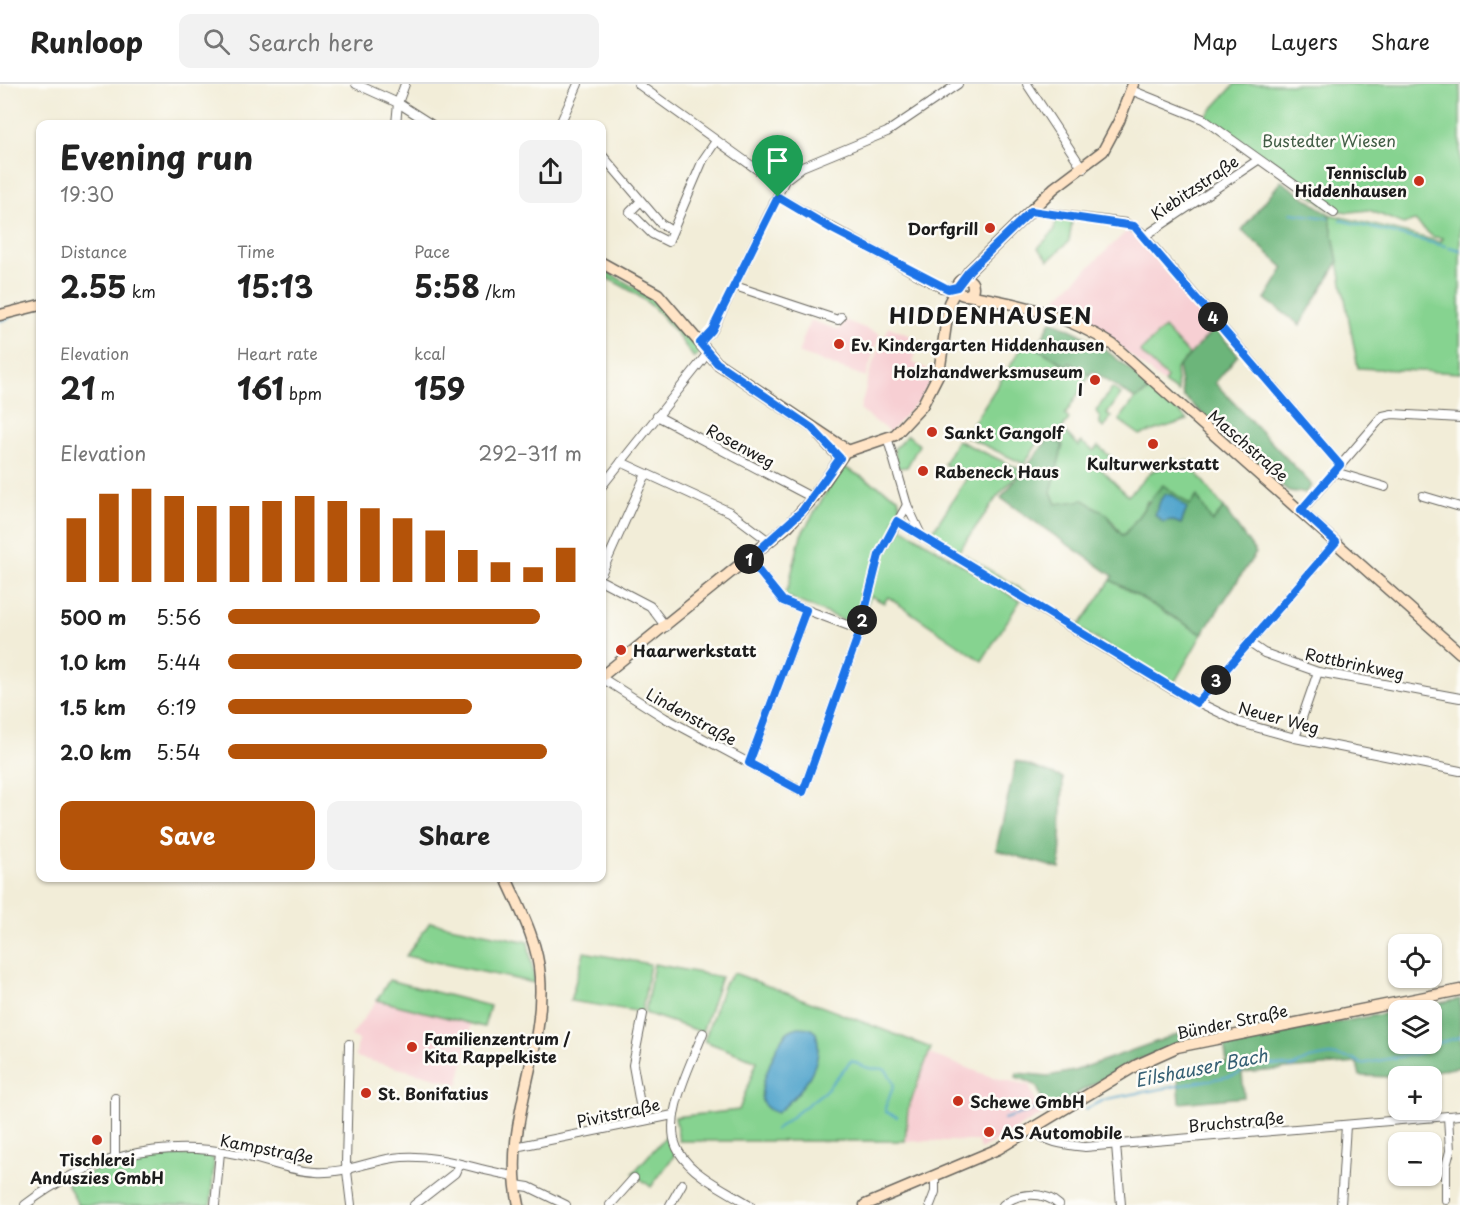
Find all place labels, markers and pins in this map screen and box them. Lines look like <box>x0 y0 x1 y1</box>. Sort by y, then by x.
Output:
pin <box>752 135 803 197</box>
place label: Tennisclub Hiddenhausen <box>1295 160 1407 202</box>
marker: Tennisclub Hiddenhausen <box>1412 174 1426 188</box>
place label: Dorfgrill <box>908 216 978 240</box>
marker: Dorfgrill <box>983 221 997 235</box>
pin: 4 <box>1198 302 1228 332</box>
place label: Ev. Kindergarten Hiddenhausen <box>851 332 1104 356</box>
marker: Ev. Kindergarten Hiddenhausen <box>832 337 846 351</box>
place label: Holzhandwerksmuseum I <box>893 359 1083 401</box>
marker: Holzhandwerksmuseum I <box>1088 373 1102 387</box>
place label: Sankt Gangolf <box>944 420 1065 444</box>
marker: Sankt Gangolf <box>925 425 939 439</box>
marker: Kulturwerkstatt <box>1146 437 1160 451</box>
place label: Kulturwerkstatt <box>1087 451 1220 475</box>
place label: Rabeneck Haus <box>935 459 1059 483</box>
marker: Rabeneck Haus <box>916 464 930 478</box>
pin: 1 <box>734 544 764 574</box>
pin: 2 <box>847 605 877 635</box>
place label: Haarwerkstatt <box>633 638 757 662</box>
marker: Haarwerkstatt <box>614 643 628 657</box>
pin: 3 <box>1201 665 1231 695</box>
place label: Familienzentrum / Kita Rappelkiste <box>424 1026 571 1068</box>
marker: Familienzentrum / Kita Rappelkiste <box>405 1040 419 1054</box>
place label: St. Bonifatius <box>378 1081 489 1105</box>
marker: St. Bonifatius <box>359 1086 373 1100</box>
place label: Schewe GmbH <box>970 1089 1084 1113</box>
marker: Schewe GmbH <box>951 1094 965 1108</box>
place label: AS Automobile <box>1001 1120 1122 1144</box>
marker: AS Automobile <box>982 1125 996 1139</box>
marker: Tischlerei Anduszies GmbH <box>90 1133 104 1147</box>
place label: Tischlerei Anduszies GmbH <box>29 1147 164 1189</box>

